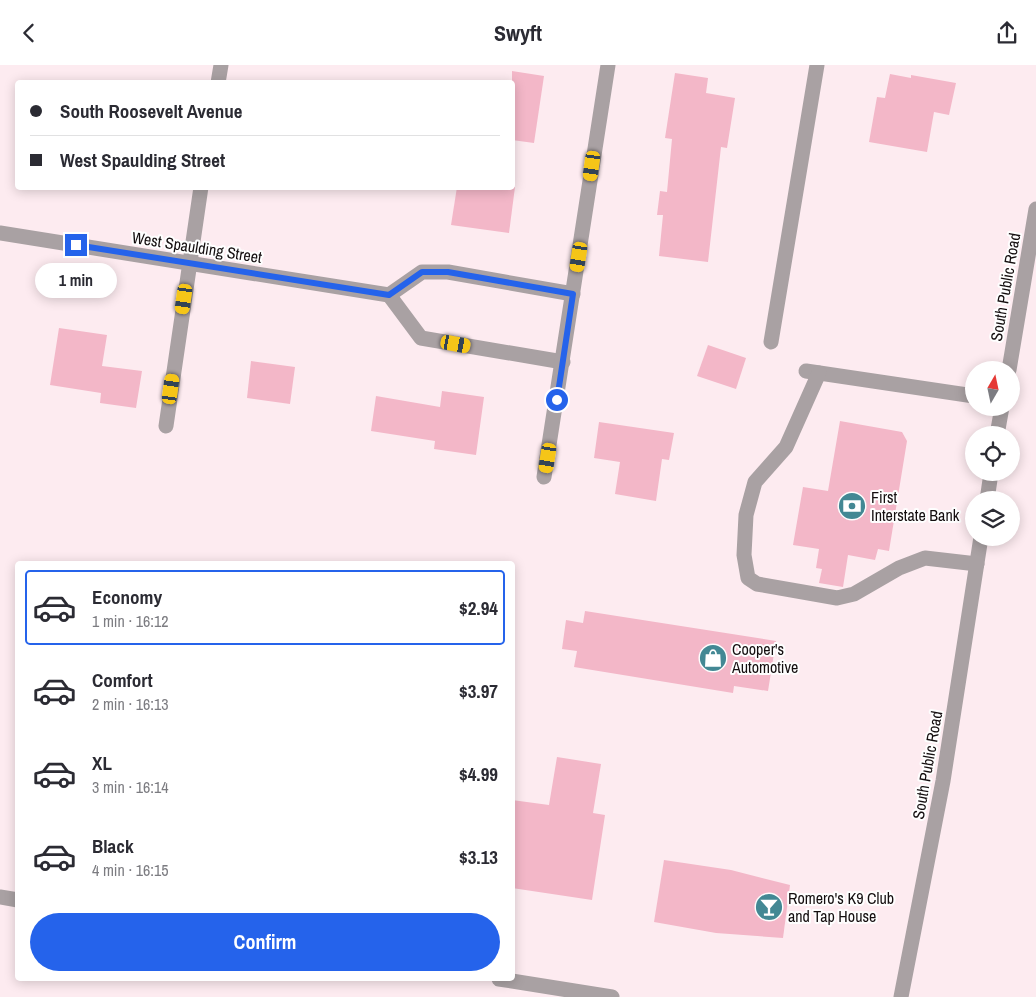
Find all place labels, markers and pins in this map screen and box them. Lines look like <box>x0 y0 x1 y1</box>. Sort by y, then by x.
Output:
place label: First Interstate Bank <box>871 486 960 526</box>
bank icon: First Interstate Bank <box>837 491 867 521</box>
place label: Cooper's Automotive <box>731 638 798 678</box>
shop icon: Cooper's Automotive <box>698 643 728 673</box>
place label: Romero's K9 Club and Tap House <box>788 887 894 927</box>
bar icon: Romero's K9 Club and Tap House <box>754 892 784 922</box>

